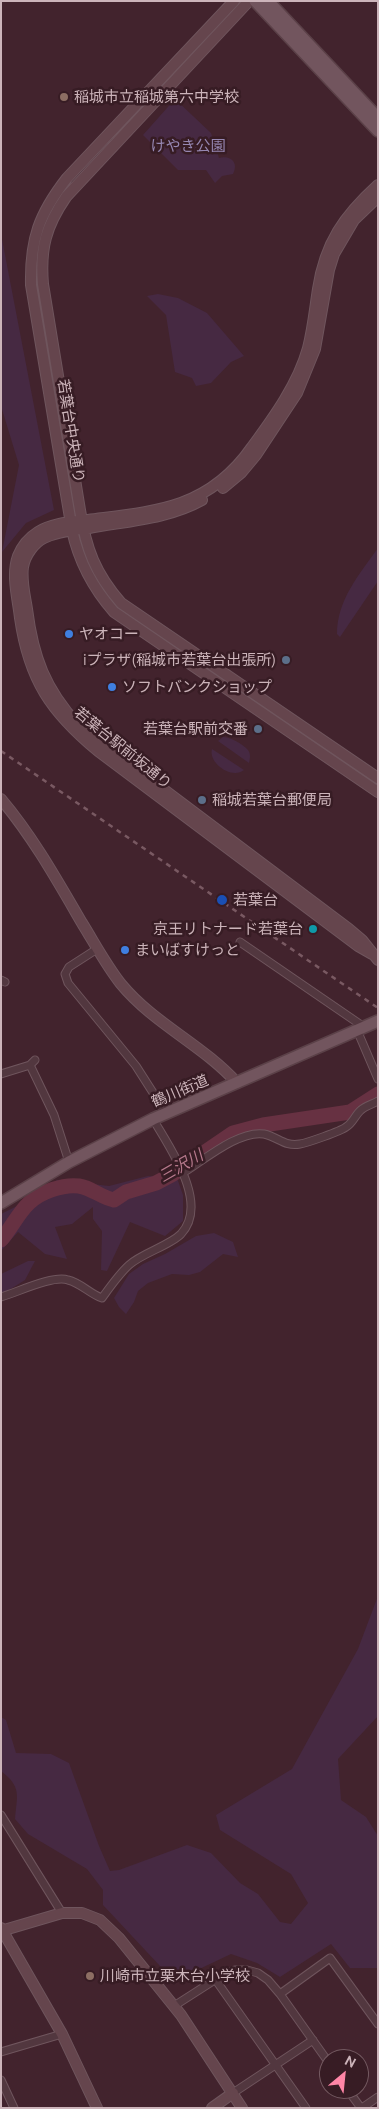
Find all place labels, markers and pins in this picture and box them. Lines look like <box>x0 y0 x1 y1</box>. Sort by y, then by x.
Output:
place label: 稲城市立稲城第六中学校 <box>74 88 239 106</box>
marker: 稲城市立稲城第六中学校 <box>58 91 70 103</box>
place label: ヤオコー <box>79 625 139 643</box>
marker: ヤオコー <box>63 628 75 640</box>
place label: iプラザ(稲城市若葉台出張所) <box>83 651 276 669</box>
marker: iプラザ(稲城市若葉台出張所) <box>280 654 292 666</box>
place label: ソフトバンクショップ <box>122 678 272 696</box>
marker: ソフトバンクショップ <box>106 681 118 693</box>
place label: 若葉台駅前交番 <box>143 720 248 738</box>
marker: 若葉台駅前交番 <box>252 723 264 735</box>
place label: 稲城若葉台郵便局 <box>212 791 332 809</box>
marker: 稲城若葉台郵便局 <box>196 794 208 806</box>
place label: 若葉台 <box>233 891 278 909</box>
marker: 若葉台 <box>215 893 229 907</box>
place label: 京王リトナード若葉台 <box>153 920 303 938</box>
marker: 京王リトナード若葉台 <box>307 923 319 935</box>
place label: まいばすけっと <box>135 941 240 959</box>
marker: まいばすけっと <box>119 944 131 956</box>
place label: 川崎市立栗木台小学校 <box>100 1967 250 1985</box>
marker: 川崎市立栗木台小学校 <box>84 1970 96 1982</box>

